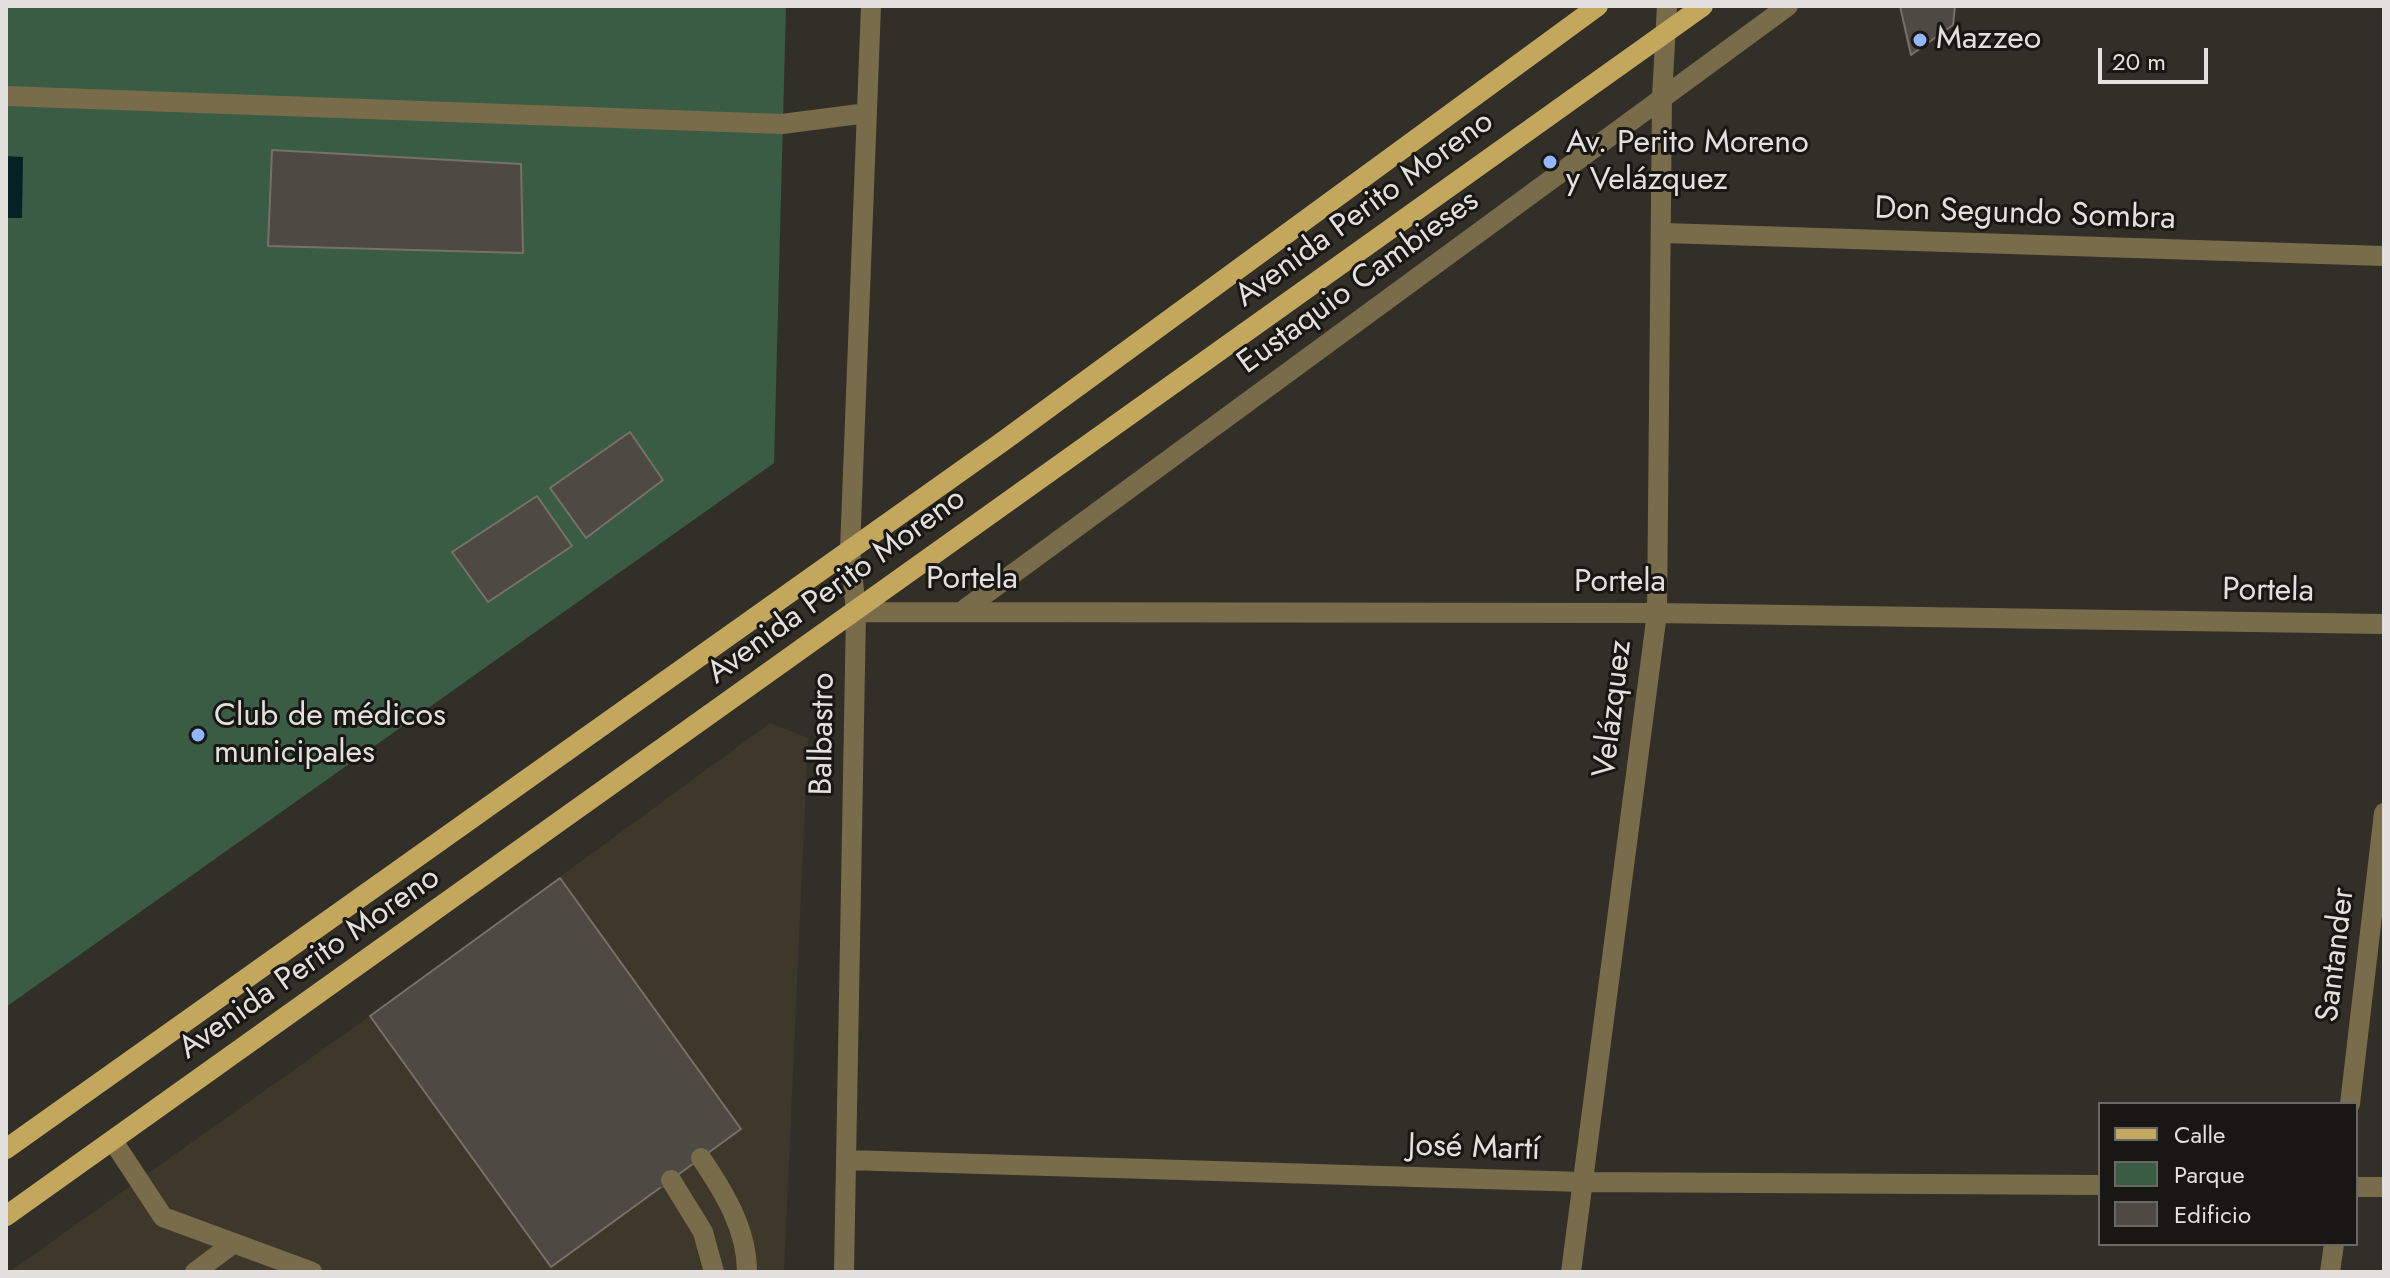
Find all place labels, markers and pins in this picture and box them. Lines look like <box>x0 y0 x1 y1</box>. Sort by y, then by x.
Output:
place label: Mazzeo <box>1936 21 2041 59</box>
marker: Mazzeo <box>1911 31 1929 49</box>
place label: Av. Perito Moreno y Velázquez <box>1566 125 1809 200</box>
marker: Av. Perito Moreno y Velázquez <box>1541 153 1559 171</box>
place label: Club de médicos municipales <box>214 698 446 773</box>
marker: Club de médicos municipales <box>189 726 207 744</box>

